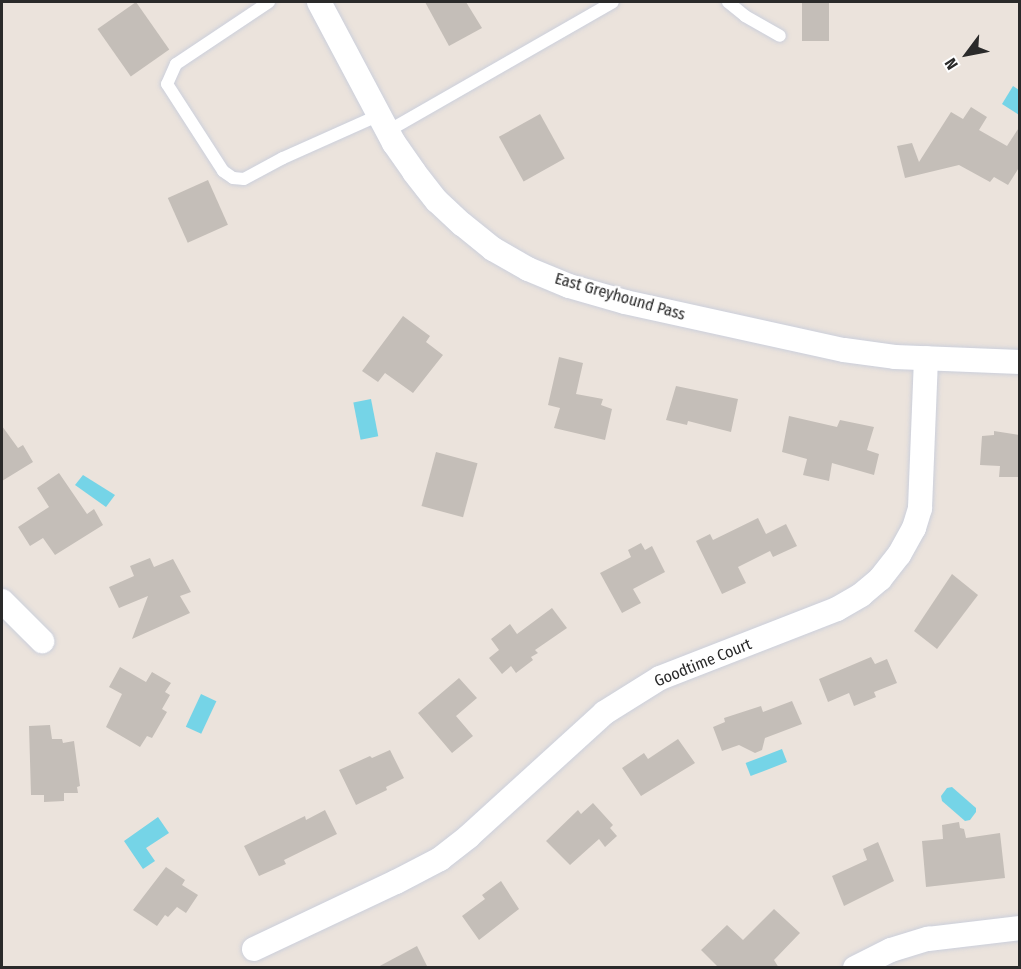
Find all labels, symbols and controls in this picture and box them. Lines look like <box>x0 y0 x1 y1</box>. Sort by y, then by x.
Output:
north arrow <box>937 24 997 84</box>
text: N <box>941 55 962 73</box>
street label: East Greyhound Pass <box>553 269 687 325</box>
street label: Goodtime Court <box>652 635 754 691</box>

